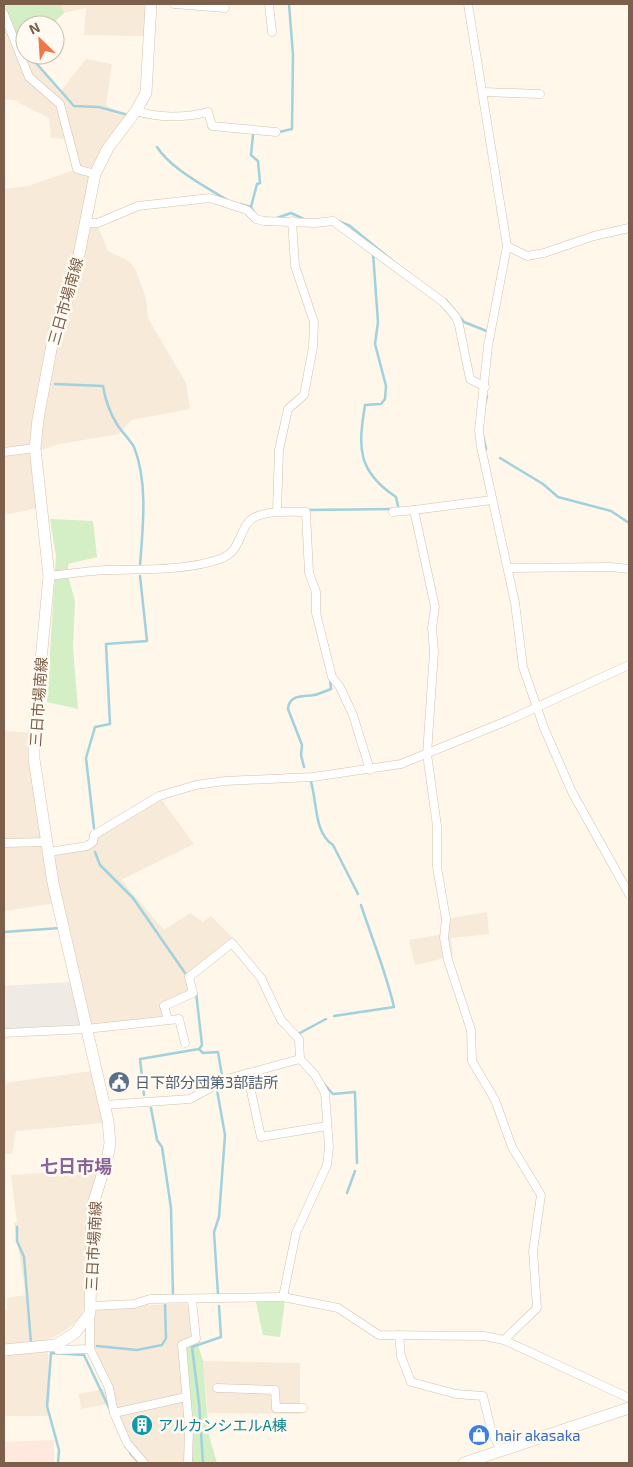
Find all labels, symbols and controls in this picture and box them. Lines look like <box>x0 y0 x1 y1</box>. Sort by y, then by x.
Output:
north arrow <box>15 15 65 65</box>
text: N <box>26 18 42 38</box>
street label: 三日市場南線 <box>44 255 86 347</box>
street label: 三日市場南線 <box>26 656 50 748</box>
public building icon: 日下部分団第3部詰所 <box>107 1070 131 1094</box>
place label: 日下部分団第3部詰所 <box>135 1073 278 1091</box>
district label: 七日市場 <box>40 1155 112 1177</box>
street label: 三日市場南線 <box>82 1201 104 1291</box>
building icon: アルカンシエルA棟 <box>130 1413 154 1437</box>
place label: アルカンシエルA棟 <box>158 1416 287 1434</box>
shop icon: hair akasaka <box>467 1423 491 1447</box>
place label: hair akasaka <box>495 1426 581 1444</box>

